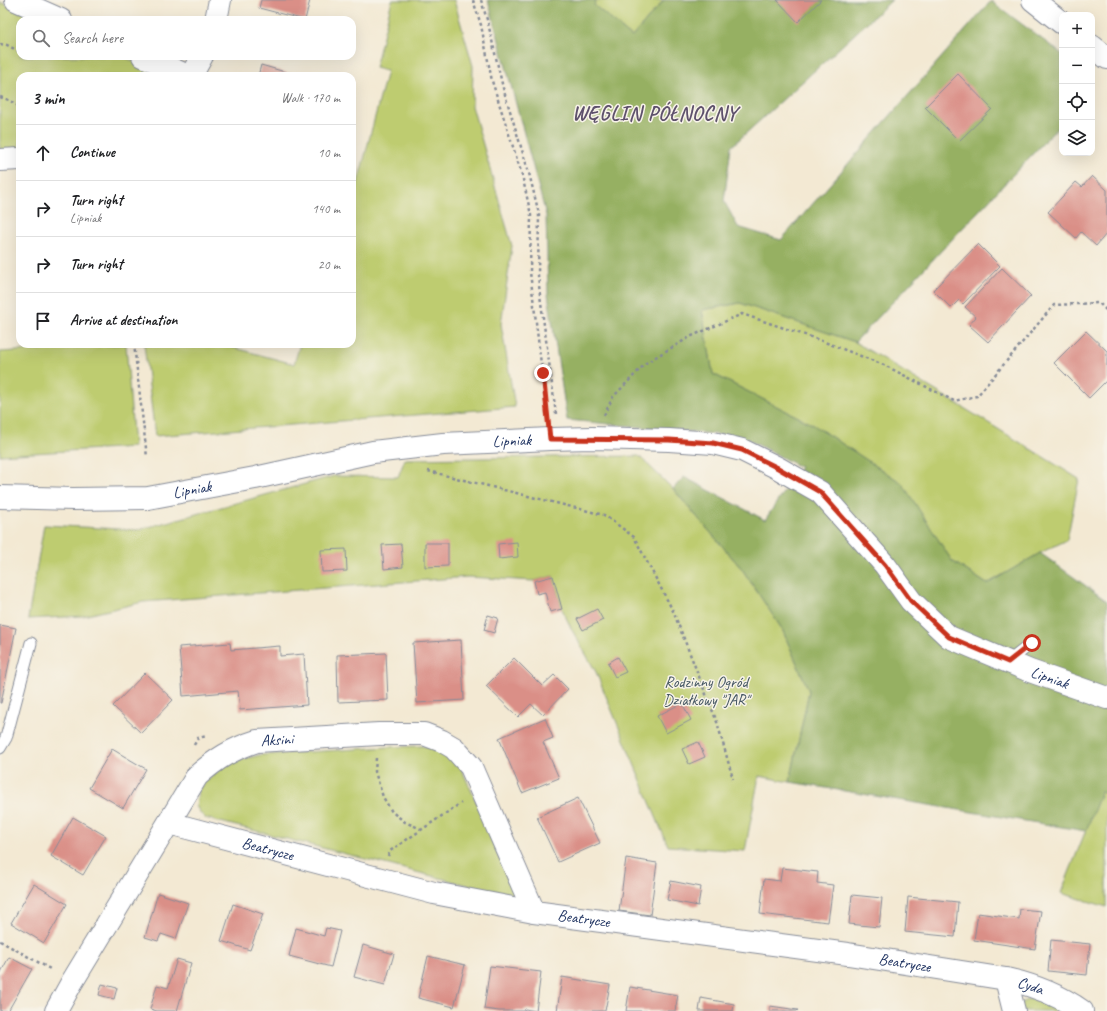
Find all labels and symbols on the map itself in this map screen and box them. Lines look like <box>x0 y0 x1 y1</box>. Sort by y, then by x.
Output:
district label: WĘGLIN PÓŁNOCNY <box>572 101 741 126</box>
route end <box>534 364 552 382</box>
street label: Lipniak <box>492 430 533 452</box>
street label: Lipniak <box>171 476 214 503</box>
route start <box>1023 634 1041 652</box>
street label: Lipniak <box>1028 662 1072 694</box>
park label: Rodzinny Ogród Działkowy "JAR" <box>663 672 752 710</box>
street label: Aksini <box>260 729 296 751</box>
street label: Beatrycze <box>240 833 297 866</box>
street label: Beatrycze <box>556 905 613 932</box>
street label: Beatrycze <box>877 949 934 977</box>
street label: Cyda <box>1015 972 1047 1000</box>

